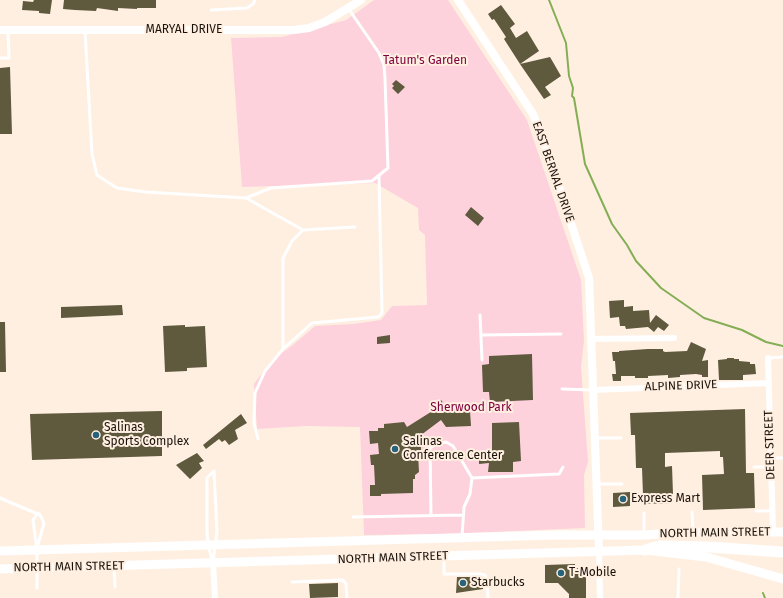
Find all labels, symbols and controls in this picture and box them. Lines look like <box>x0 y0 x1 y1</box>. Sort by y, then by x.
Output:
street label: MARYAL DRIVE <box>146 23 222 37</box>
park label: Tatum's Garden <box>383 54 467 68</box>
street label: EAST BERNAL DRIVE <box>529 120 577 224</box>
street label: ALPINE DRIVE <box>644 378 718 394</box>
park label: Sherwood Park <box>430 401 512 415</box>
street label: DEER STREET <box>762 410 778 480</box>
place label: Salinas Sports Complex <box>104 421 189 449</box>
marker: Salinas Sports Complex <box>91 430 101 440</box>
place label: Salinas Conference Center <box>403 435 502 463</box>
marker: Salinas Conference Center <box>390 444 400 454</box>
place label: Express Mart <box>631 492 700 506</box>
marker: Express Mart <box>618 494 628 504</box>
street label: NORTH MAIN STREET <box>659 525 771 541</box>
street label: NORTH MAIN STREET <box>337 549 449 567</box>
street label: NORTH MAIN STREET <box>13 559 125 575</box>
place label: T-Mobile <box>569 566 616 580</box>
marker: T-Mobile <box>556 568 566 578</box>
place label: Starbucks <box>471 576 524 590</box>
marker: Starbucks <box>458 578 468 588</box>

